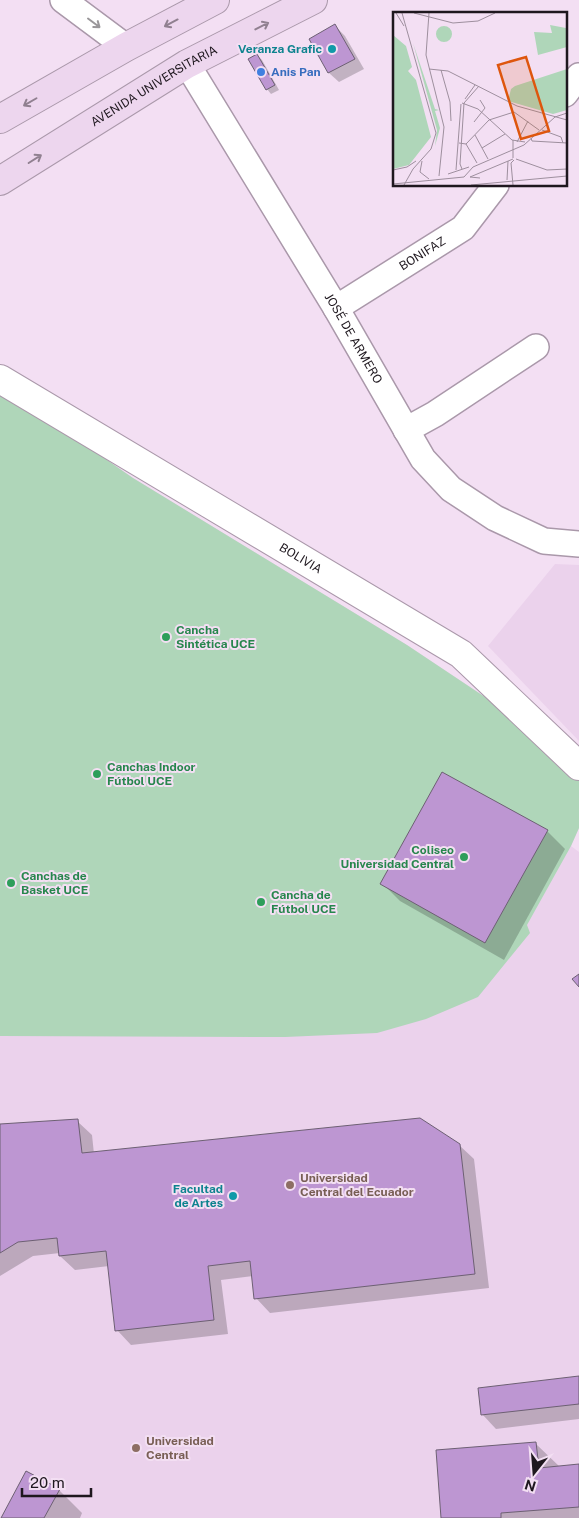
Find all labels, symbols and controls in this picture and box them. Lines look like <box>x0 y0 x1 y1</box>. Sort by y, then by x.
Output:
inset map <box>393 12 566 186</box>
one-way arrow <box>87 18 100 29</box>
one-way arrow <box>164 18 179 28</box>
one-way arrow <box>254 21 269 30</box>
place label: Veranza Grafic <box>238 42 322 56</box>
street label: AVENIDA UNIVERSITARIA <box>88 43 220 129</box>
marker: Veranza Grafic <box>326 43 338 55</box>
place label: Anis Pan <box>271 65 321 79</box>
marker: Anis Pan <box>255 66 267 78</box>
one-way arrow <box>22 97 37 107</box>
one-way arrow <box>28 153 42 163</box>
street label: BONIFAZ <box>397 234 448 273</box>
street label: JOSÉ DE ARMERO <box>322 291 385 386</box>
street label: BOLIVIA <box>277 540 325 577</box>
place label: Cancha Sintética UCE <box>176 623 255 651</box>
marker: Cancha Sintética UCE <box>160 631 172 643</box>
place label: Canchas Indoor Fútbol UCE <box>107 760 196 788</box>
marker: Canchas Indoor Fútbol UCE <box>91 768 103 780</box>
place label: Coliseo Universidad Central <box>340 843 454 871</box>
marker: Coliseo Universidad Central <box>458 851 470 863</box>
place label: Canchas de Basket UCE <box>21 869 88 897</box>
marker: Canchas de Basket UCE <box>5 877 17 889</box>
place label: Cancha de Fútbol UCE <box>271 888 336 916</box>
marker: Cancha de Fútbol UCE <box>255 896 267 908</box>
place label: Universidad Central del Ecuador <box>300 1171 414 1199</box>
marker: Universidad Central del Ecuador <box>284 1179 296 1191</box>
place label: Facultad de Artes <box>173 1182 223 1210</box>
marker: Facultad de Artes <box>227 1190 239 1202</box>
place label: Universidad Central <box>146 1434 214 1462</box>
marker: Universidad Central <box>130 1442 142 1454</box>
north arrow <box>509 1448 559 1498</box>
scale bar <box>22 1466 91 1498</box>
text: 20 m <box>30 1474 65 1491</box>
text: N <box>523 1476 538 1495</box>

